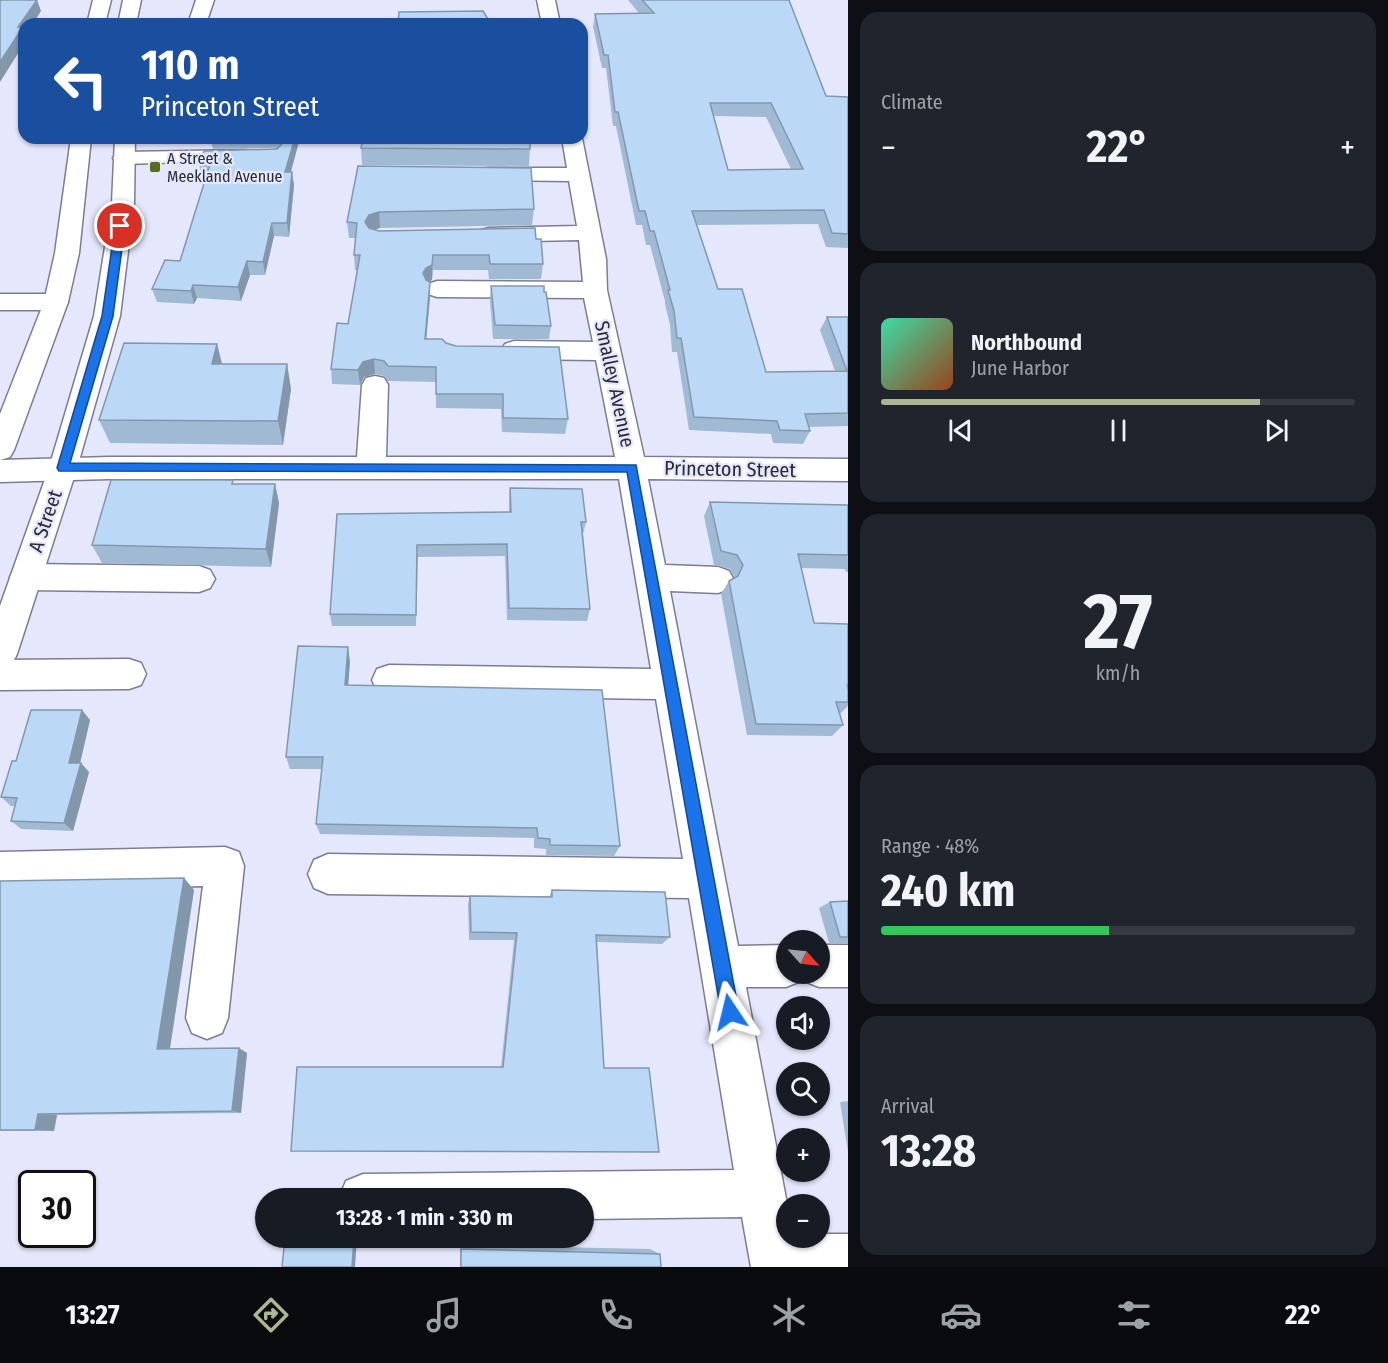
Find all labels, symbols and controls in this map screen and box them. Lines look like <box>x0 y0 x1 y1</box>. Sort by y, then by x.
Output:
text: 110 m <box>141 40 240 90</box>
icon: left <box>42 42 120 120</box>
text: Climate <box>881 90 943 114</box>
text: Princeton Street <box>141 91 319 123</box>
text: 22° <box>1087 120 1149 174</box>
text: − <box>881 128 896 168</box>
text: + <box>1340 128 1355 168</box>
place label: A Street & Meekland Avenue <box>167 149 283 186</box>
marker: A Street & Meekland Avenue <box>148 160 162 174</box>
pin <box>94 200 145 251</box>
icon: arrive <box>103 209 136 242</box>
street label: Smalley Avenue <box>590 318 640 450</box>
text: Northbound <box>971 329 1082 356</box>
text: June Harbor <box>971 356 1069 380</box>
icon: previous <box>944 414 977 447</box>
icon: pause <box>1102 414 1135 447</box>
icon: next <box>1260 414 1293 447</box>
street label: Princeton Street <box>664 456 797 482</box>
street label: A Street <box>23 486 67 555</box>
text: 27 <box>1084 575 1152 669</box>
text: km/h <box>1096 661 1140 685</box>
text: Range · 48% <box>881 834 979 858</box>
text: 240 km <box>881 864 1015 918</box>
north arrow <box>776 930 830 984</box>
map controls <box>776 930 830 1248</box>
position arrow <box>698 980 762 1044</box>
button: sound <box>776 996 830 1050</box>
button: search <box>776 1062 830 1116</box>
text: Arrival <box>881 1094 934 1118</box>
text: 13:28 <box>881 1124 976 1178</box>
button: + <box>776 1128 830 1182</box>
speed limit sign: 30 <box>18 1170 96 1248</box>
button: − <box>776 1194 830 1248</box>
text: 13:28 · 1 min · 330 m <box>336 1204 513 1231</box>
icon: directions <box>250 1294 292 1336</box>
icon: music <box>423 1294 465 1336</box>
icon: phone <box>595 1294 637 1336</box>
icon: climate <box>768 1294 810 1336</box>
icon: car <box>940 1294 982 1336</box>
icon: filters <box>1113 1294 1155 1336</box>
text: 13:27 <box>65 1299 120 1331</box>
text: 22° <box>1285 1299 1323 1331</box>

